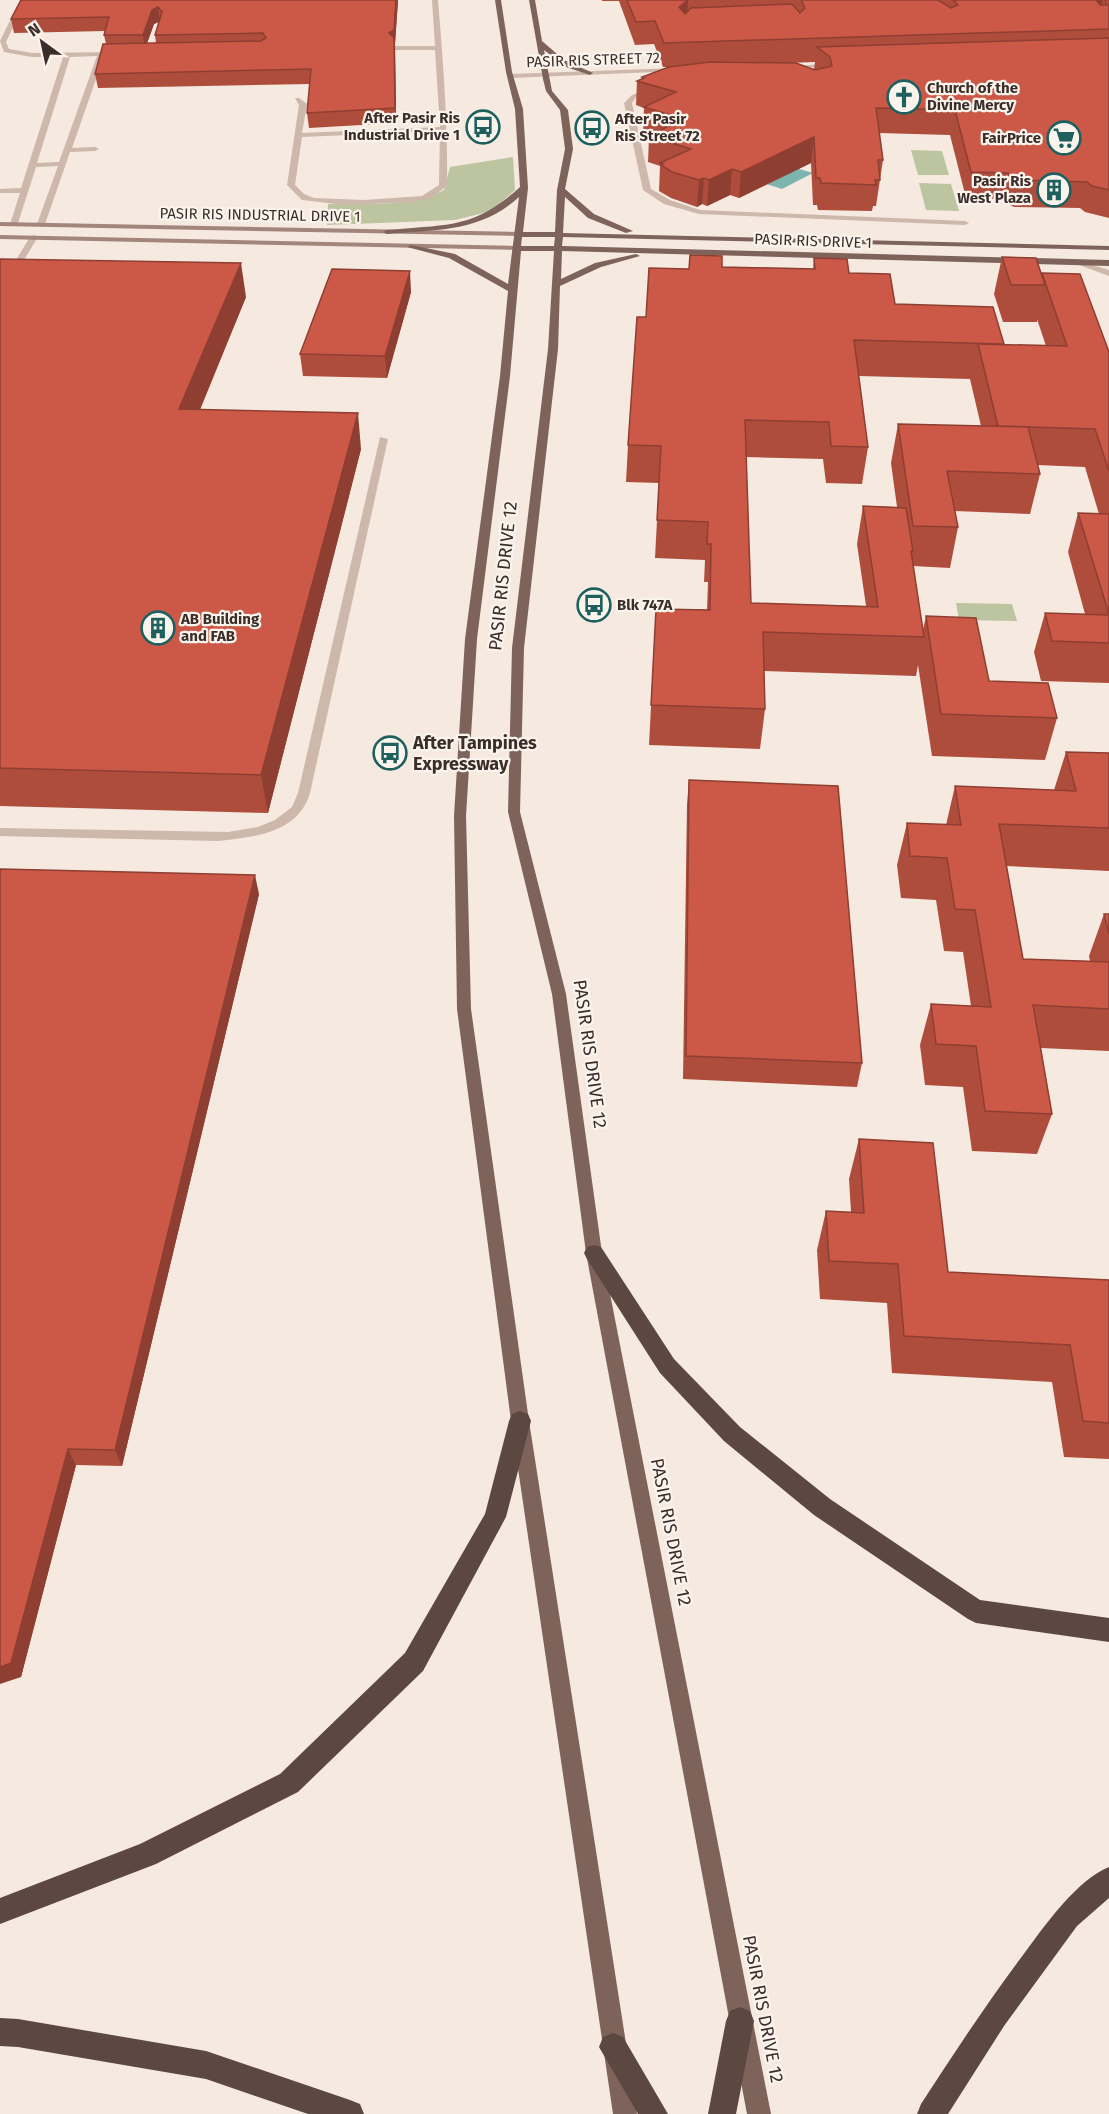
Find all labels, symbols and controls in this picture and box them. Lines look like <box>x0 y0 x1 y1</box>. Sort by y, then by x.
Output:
north arrow <box>12 12 72 72</box>
text: N <box>24 19 44 41</box>
street label: PASIR RIS STREET 72 <box>526 49 660 71</box>
church icon: Church of the Divine Mercy <box>886 79 922 115</box>
place label: Church of the Divine Mercy <box>927 79 1018 114</box>
place label: After Pasir Ris Industrial Drive 1 <box>344 109 460 144</box>
bus stop icon: After Pasir Ris Industrial Drive 1 <box>465 109 501 145</box>
bus stop icon: After Pasir Ris Street 72 <box>574 110 610 146</box>
place label: After Pasir Ris Street 72 <box>614 110 700 145</box>
supermarket icon: FairPrice <box>1046 120 1082 156</box>
place label: FairPrice <box>982 129 1041 147</box>
place label: Pasir Ris West Plaza <box>957 172 1031 207</box>
building icon: Pasir Ris West Plaza <box>1036 172 1072 208</box>
street label: PASIR RIS INDUSTRIAL DRIVE 1 <box>159 204 361 226</box>
street label: PASIR RIS DRIVE 1 <box>754 230 872 252</box>
street label: PASIR RIS DRIVE 12 <box>484 500 522 652</box>
bus stop icon: Blk 747A <box>576 587 612 623</box>
place label: Blk 747A <box>617 596 674 614</box>
building icon: AB Building and FAB <box>140 610 176 646</box>
place label: AB Building and FAB <box>180 610 260 645</box>
place label: After Tampines Expressway <box>412 732 537 775</box>
bus stop icon: After Tampines Expressway <box>372 735 408 771</box>
street label: PASIR RIS DRIVE 12 <box>569 978 611 1130</box>
street label: PASIR RIS DRIVE 12 <box>646 1456 696 1608</box>
street label: PASIR RIS DRIVE 12 <box>738 1933 788 2085</box>

